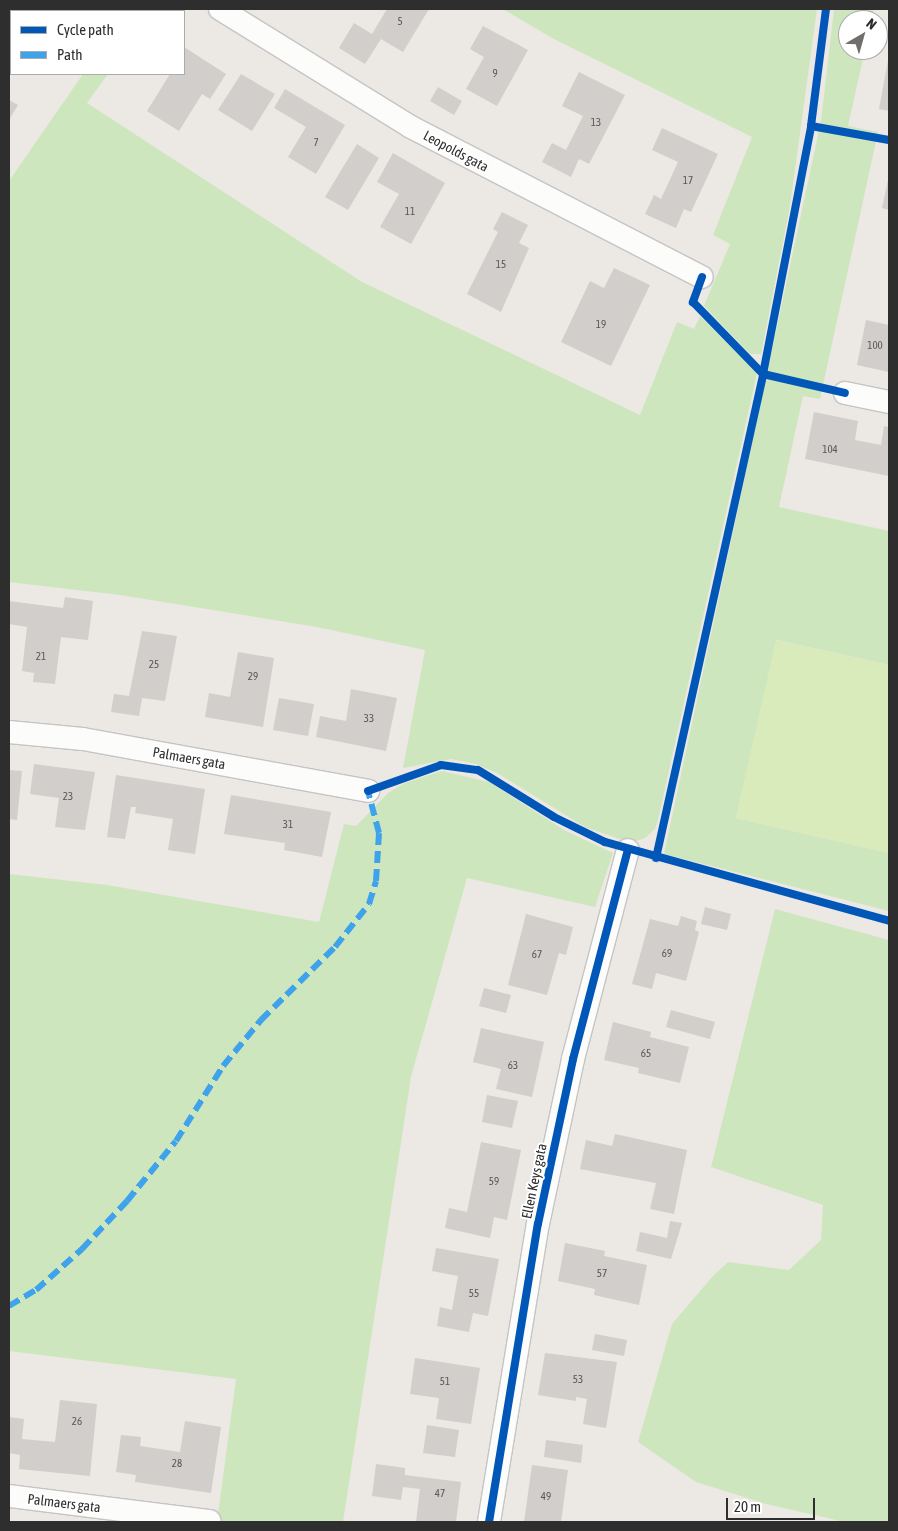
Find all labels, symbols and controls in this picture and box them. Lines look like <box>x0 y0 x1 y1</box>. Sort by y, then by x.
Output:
legend <box>10 10 185 75</box>
north arrow <box>838 10 888 60</box>
house number: 5 <box>397 14 403 28</box>
text: N <box>863 15 880 33</box>
text: Cycle path <box>57 21 114 38</box>
text: Path <box>57 46 83 63</box>
house number: 9 <box>492 66 498 80</box>
house number: 13 <box>591 115 601 129</box>
street label: Leopolds gata <box>421 127 491 175</box>
house number: 7 <box>313 135 319 149</box>
house number: 17 <box>683 173 693 187</box>
house number: 11 <box>405 204 415 218</box>
house number: 15 <box>496 257 506 271</box>
house number: 19 <box>596 317 606 331</box>
house number: 100 <box>867 338 883 352</box>
house number: 104 <box>822 442 838 456</box>
house number: 21 <box>36 649 46 663</box>
house number: 25 <box>149 657 159 671</box>
house number: 29 <box>248 669 258 683</box>
house number: 33 <box>364 711 374 725</box>
street label: Palmaers gata <box>151 743 227 773</box>
house number: 23 <box>63 789 73 803</box>
house number: 31 <box>283 817 293 831</box>
house number: 69 <box>662 946 672 960</box>
house number: 67 <box>532 947 542 961</box>
house number: 65 <box>641 1046 651 1060</box>
house number: 63 <box>508 1058 518 1072</box>
street label: Ellen Keys gata <box>518 1142 550 1220</box>
house number: 59 <box>489 1174 499 1188</box>
house number: 57 <box>597 1266 607 1280</box>
house number: 55 <box>469 1286 479 1300</box>
house number: 53 <box>573 1372 583 1386</box>
house number: 51 <box>440 1374 450 1388</box>
house number: 26 <box>72 1414 82 1428</box>
house number: 28 <box>172 1456 182 1470</box>
house number: 47 <box>435 1486 445 1500</box>
scale bar <box>728 1488 817 1520</box>
house number: 49 <box>541 1489 551 1503</box>
street label: Palmaers gata <box>26 1490 102 1516</box>
text: 20 m <box>734 1498 761 1515</box>

